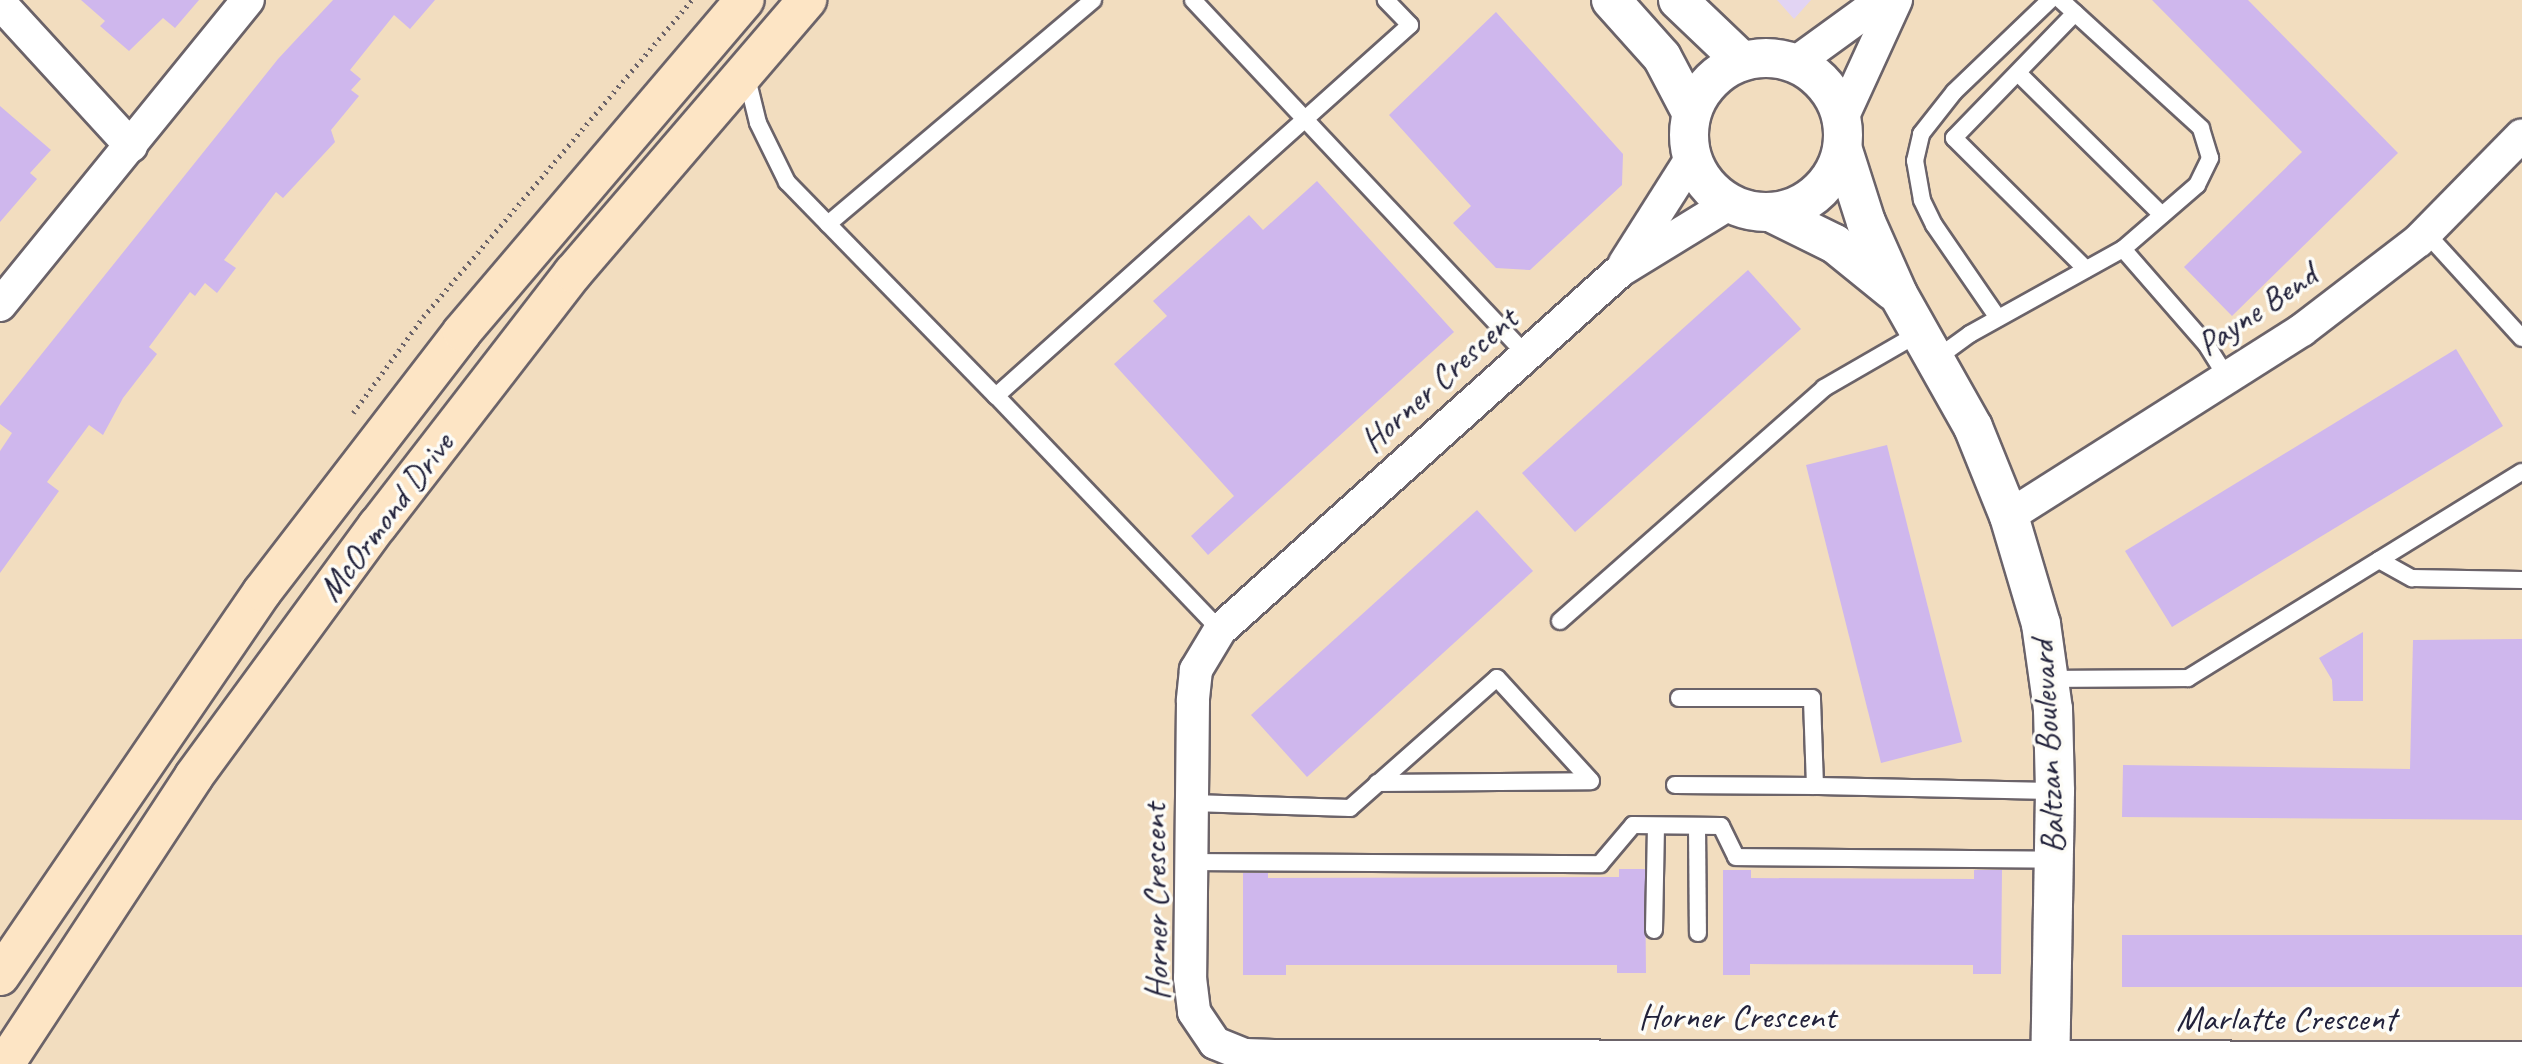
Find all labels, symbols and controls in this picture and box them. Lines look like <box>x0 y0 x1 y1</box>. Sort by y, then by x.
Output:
street label: Payne Bend <box>2189 255 2325 365</box>
street label: Horner Crescent <box>1352 298 1526 462</box>
street label: McOrmond Drive <box>309 424 463 610</box>
street label: Baltzan Boulevard <box>2021 639 2075 855</box>
street label: Horner Crescent <box>1133 803 1179 1001</box>
street label: Horner Crescent <box>1638 996 1836 1038</box>
street label: Marlatte Crescent <box>2176 998 2396 1040</box>

